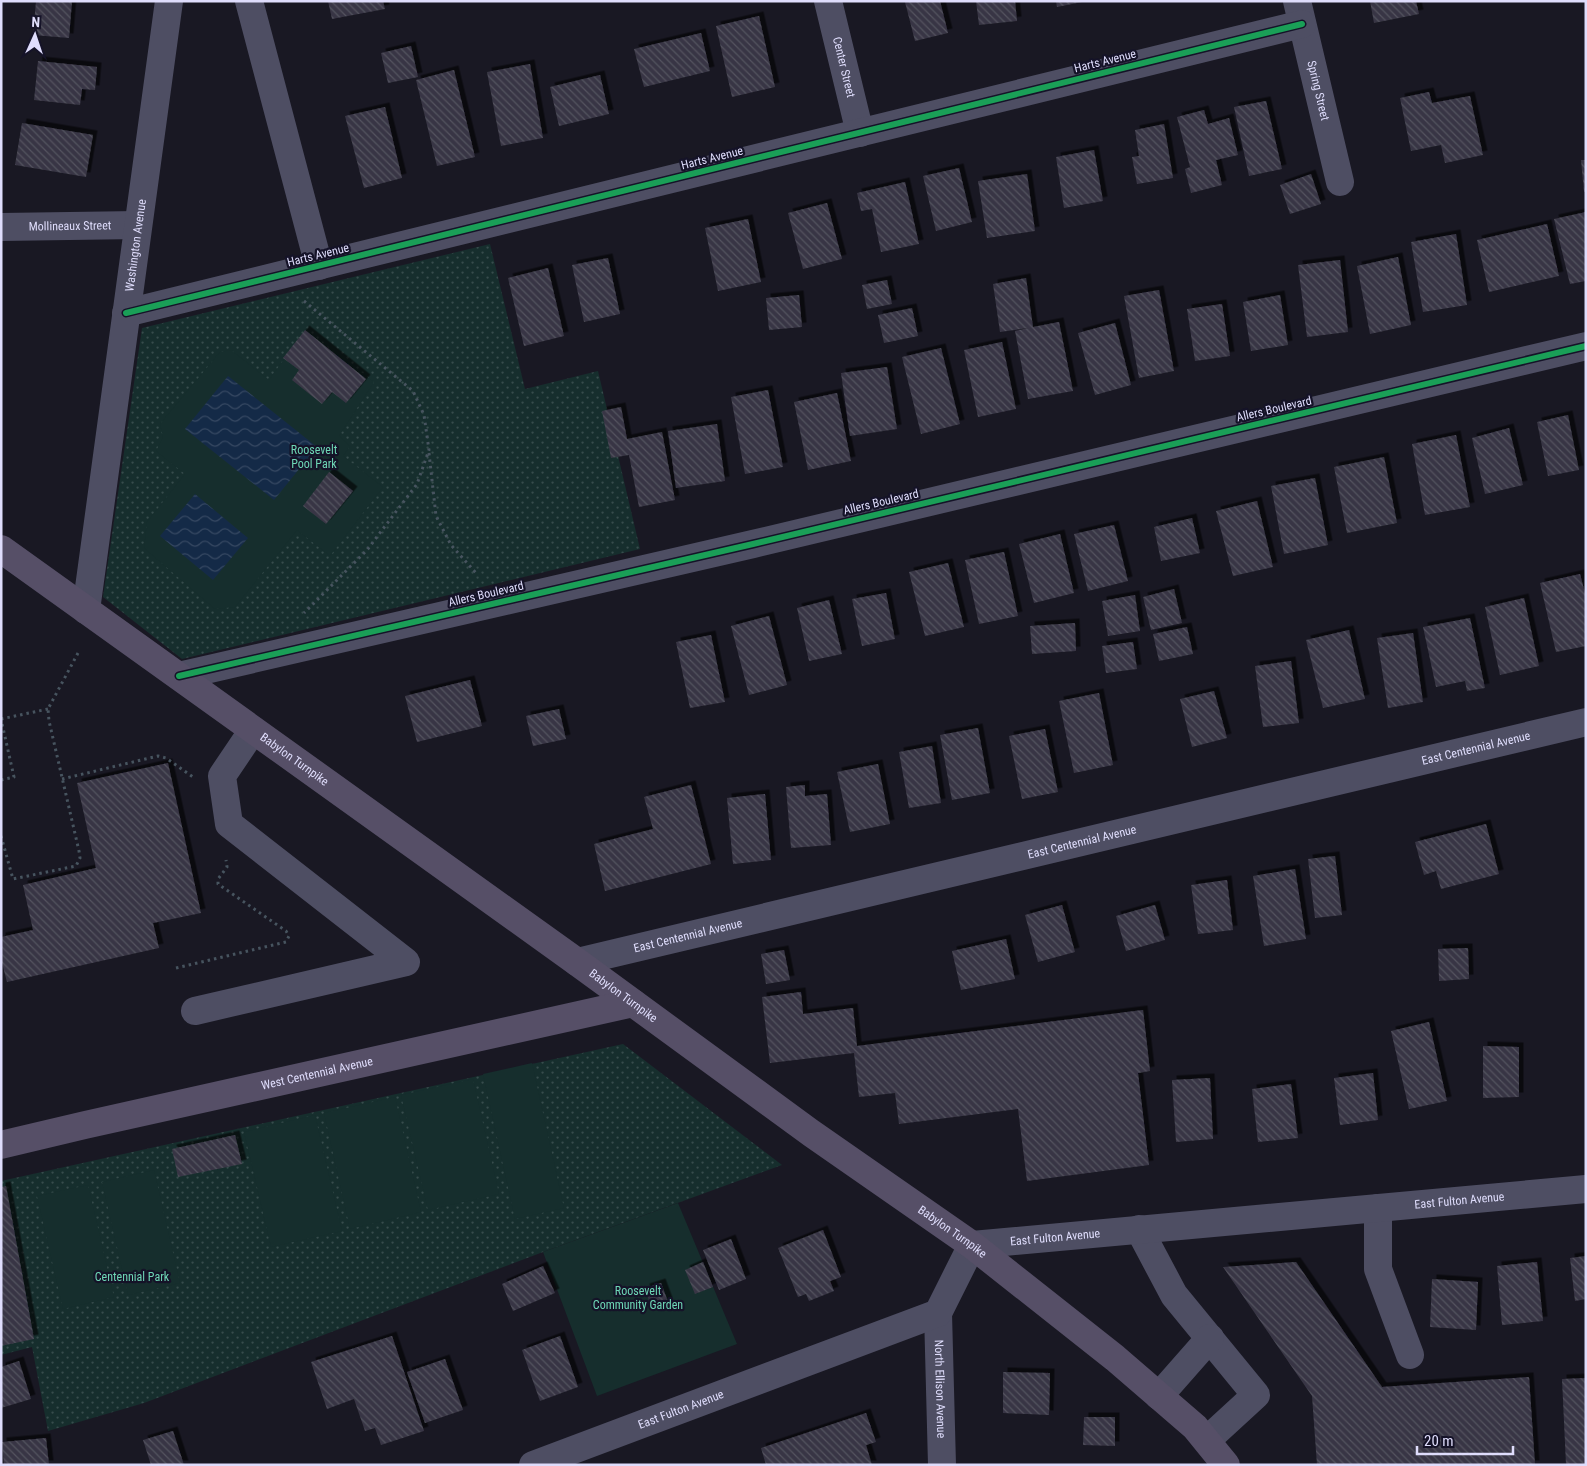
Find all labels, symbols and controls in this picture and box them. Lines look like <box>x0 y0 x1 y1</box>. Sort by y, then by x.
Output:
north arrow <box>10 10 60 60</box>
text: N <box>31 14 40 30</box>
street label: Center Street <box>830 35 858 99</box>
street label: Harts Avenue <box>1073 46 1138 75</box>
street label: Spring Street <box>1304 59 1332 122</box>
street label: Harts Avenue <box>680 143 745 172</box>
street label: Washington Avenue <box>122 198 149 292</box>
street label: Mollineaux Street <box>29 218 112 234</box>
street label: Harts Avenue <box>286 240 351 269</box>
street label: Allers Boulevard <box>1235 394 1313 424</box>
park label: Roosevelt Pool Park <box>291 443 338 471</box>
street label: Allers Boulevard <box>842 487 920 517</box>
street label: Allers Boulevard <box>447 579 525 609</box>
street label: East Centennial Avenue <box>1420 728 1532 768</box>
street label: Babylon Turnpike <box>257 730 332 789</box>
street label: East Centennial Avenue <box>1026 822 1138 862</box>
street label: East Centennial Avenue <box>632 916 744 955</box>
street label: Babylon Turnpike <box>586 966 660 1026</box>
street label: West Centennial Avenue <box>260 1054 375 1093</box>
street label: East Fulton Avenue <box>1414 1189 1505 1212</box>
street label: Babylon Turnpike <box>915 1203 990 1261</box>
street label: East Fulton Avenue <box>1009 1226 1101 1249</box>
park label: Centennial Park <box>95 1270 170 1284</box>
park label: Roosevelt Community Garden <box>593 1284 683 1312</box>
street label: North Ellison Avenue <box>932 1340 948 1439</box>
street label: East Fulton Avenue <box>636 1387 726 1432</box>
scale bar <box>1417 1424 1513 1456</box>
text: 20 m <box>1424 1432 1454 1450</box>

